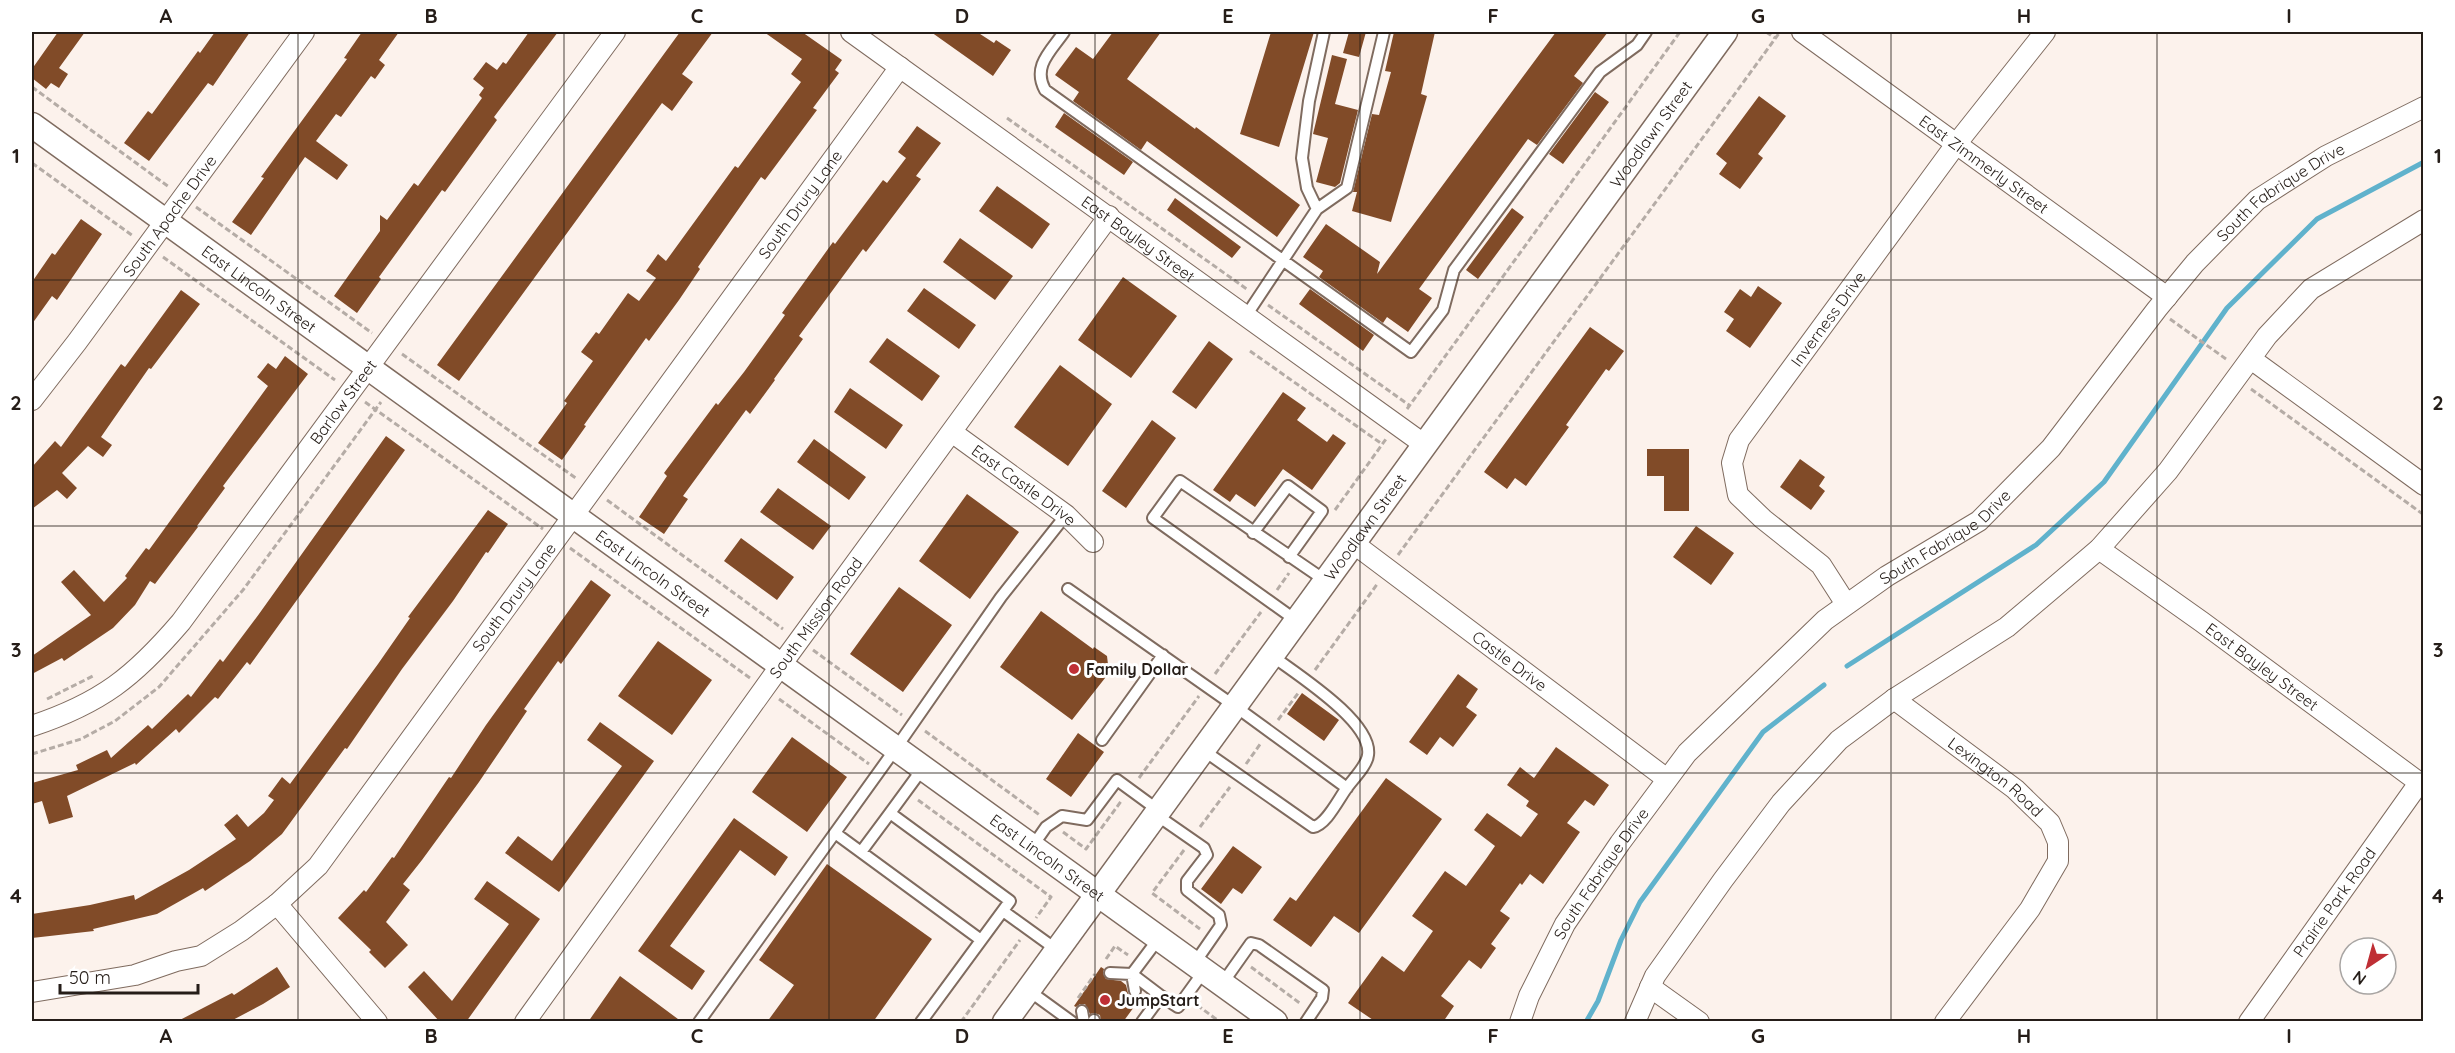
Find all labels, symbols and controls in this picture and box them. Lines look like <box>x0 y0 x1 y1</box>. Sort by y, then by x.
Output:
text: A <box>160 3 173 28</box>
text: B <box>424 3 438 28</box>
text: C <box>691 3 704 28</box>
text: D <box>955 3 969 28</box>
text: E <box>1222 3 1234 28</box>
text: F <box>1487 3 1499 28</box>
text: G <box>1751 3 1765 28</box>
text: H <box>2017 3 2031 28</box>
text: I <box>2286 3 2292 28</box>
street label: Woodlawn Street <box>1605 77 1696 191</box>
street label: East Zimmerly Street <box>1915 111 2053 218</box>
street label: South Fabrique Drive <box>2212 138 2348 246</box>
text: 1 <box>12 143 20 168</box>
text: 1 <box>2434 143 2442 168</box>
street label: South Drury Lane <box>754 146 846 263</box>
street label: South Apache Drive <box>118 151 221 280</box>
street label: East Bayley Street <box>1078 191 1199 286</box>
street label: East Lincoln Street <box>198 241 320 337</box>
street label: Inverness Drive <box>1786 267 1870 370</box>
street label: Barlow Street <box>305 356 381 448</box>
text: 2 <box>10 390 22 415</box>
text: 2 <box>2432 390 2444 415</box>
street label: East Castle Drive <box>968 440 1081 530</box>
street label: Woodlawn Street <box>1320 470 1410 584</box>
street label: South Fabrique Drive <box>1875 485 2015 588</box>
street label: East Lincoln Street <box>592 525 714 621</box>
street label: South Drury Lane <box>468 539 560 655</box>
street label: South Mission Road <box>765 553 866 682</box>
street label: East Bayley Street <box>2202 618 2322 715</box>
street label: Castle Drive <box>1468 626 1551 695</box>
text: 3 <box>11 637 21 662</box>
text: 3 <box>2433 637 2443 662</box>
place label: Family Dollar <box>1086 659 1188 679</box>
marker: Family Dollar <box>1067 662 1081 676</box>
street label: Lexington Road <box>1944 733 2047 821</box>
street label: South Fabrique Drive <box>1549 804 1653 942</box>
street label: East Lincoln Street <box>986 810 1108 906</box>
street label: Prairie Park Road <box>2288 844 2380 961</box>
text: 4 <box>10 883 22 908</box>
text: 4 <box>2432 883 2444 908</box>
north arrow <box>2338 936 2398 996</box>
scale bar <box>60 957 198 995</box>
text: 50 m <box>69 966 111 989</box>
text: N <box>2349 967 2370 990</box>
place label: JumpStart <box>1117 990 1200 1010</box>
marker: JumpStart <box>1098 993 1112 1007</box>
text: A <box>160 1023 173 1048</box>
text: B <box>424 1023 438 1048</box>
text: C <box>691 1023 704 1048</box>
text: D <box>955 1023 969 1048</box>
text: E <box>1222 1023 1234 1048</box>
text: F <box>1487 1023 1499 1048</box>
text: G <box>1751 1023 1765 1048</box>
text: H <box>2017 1023 2031 1048</box>
text: I <box>2286 1023 2292 1048</box>

